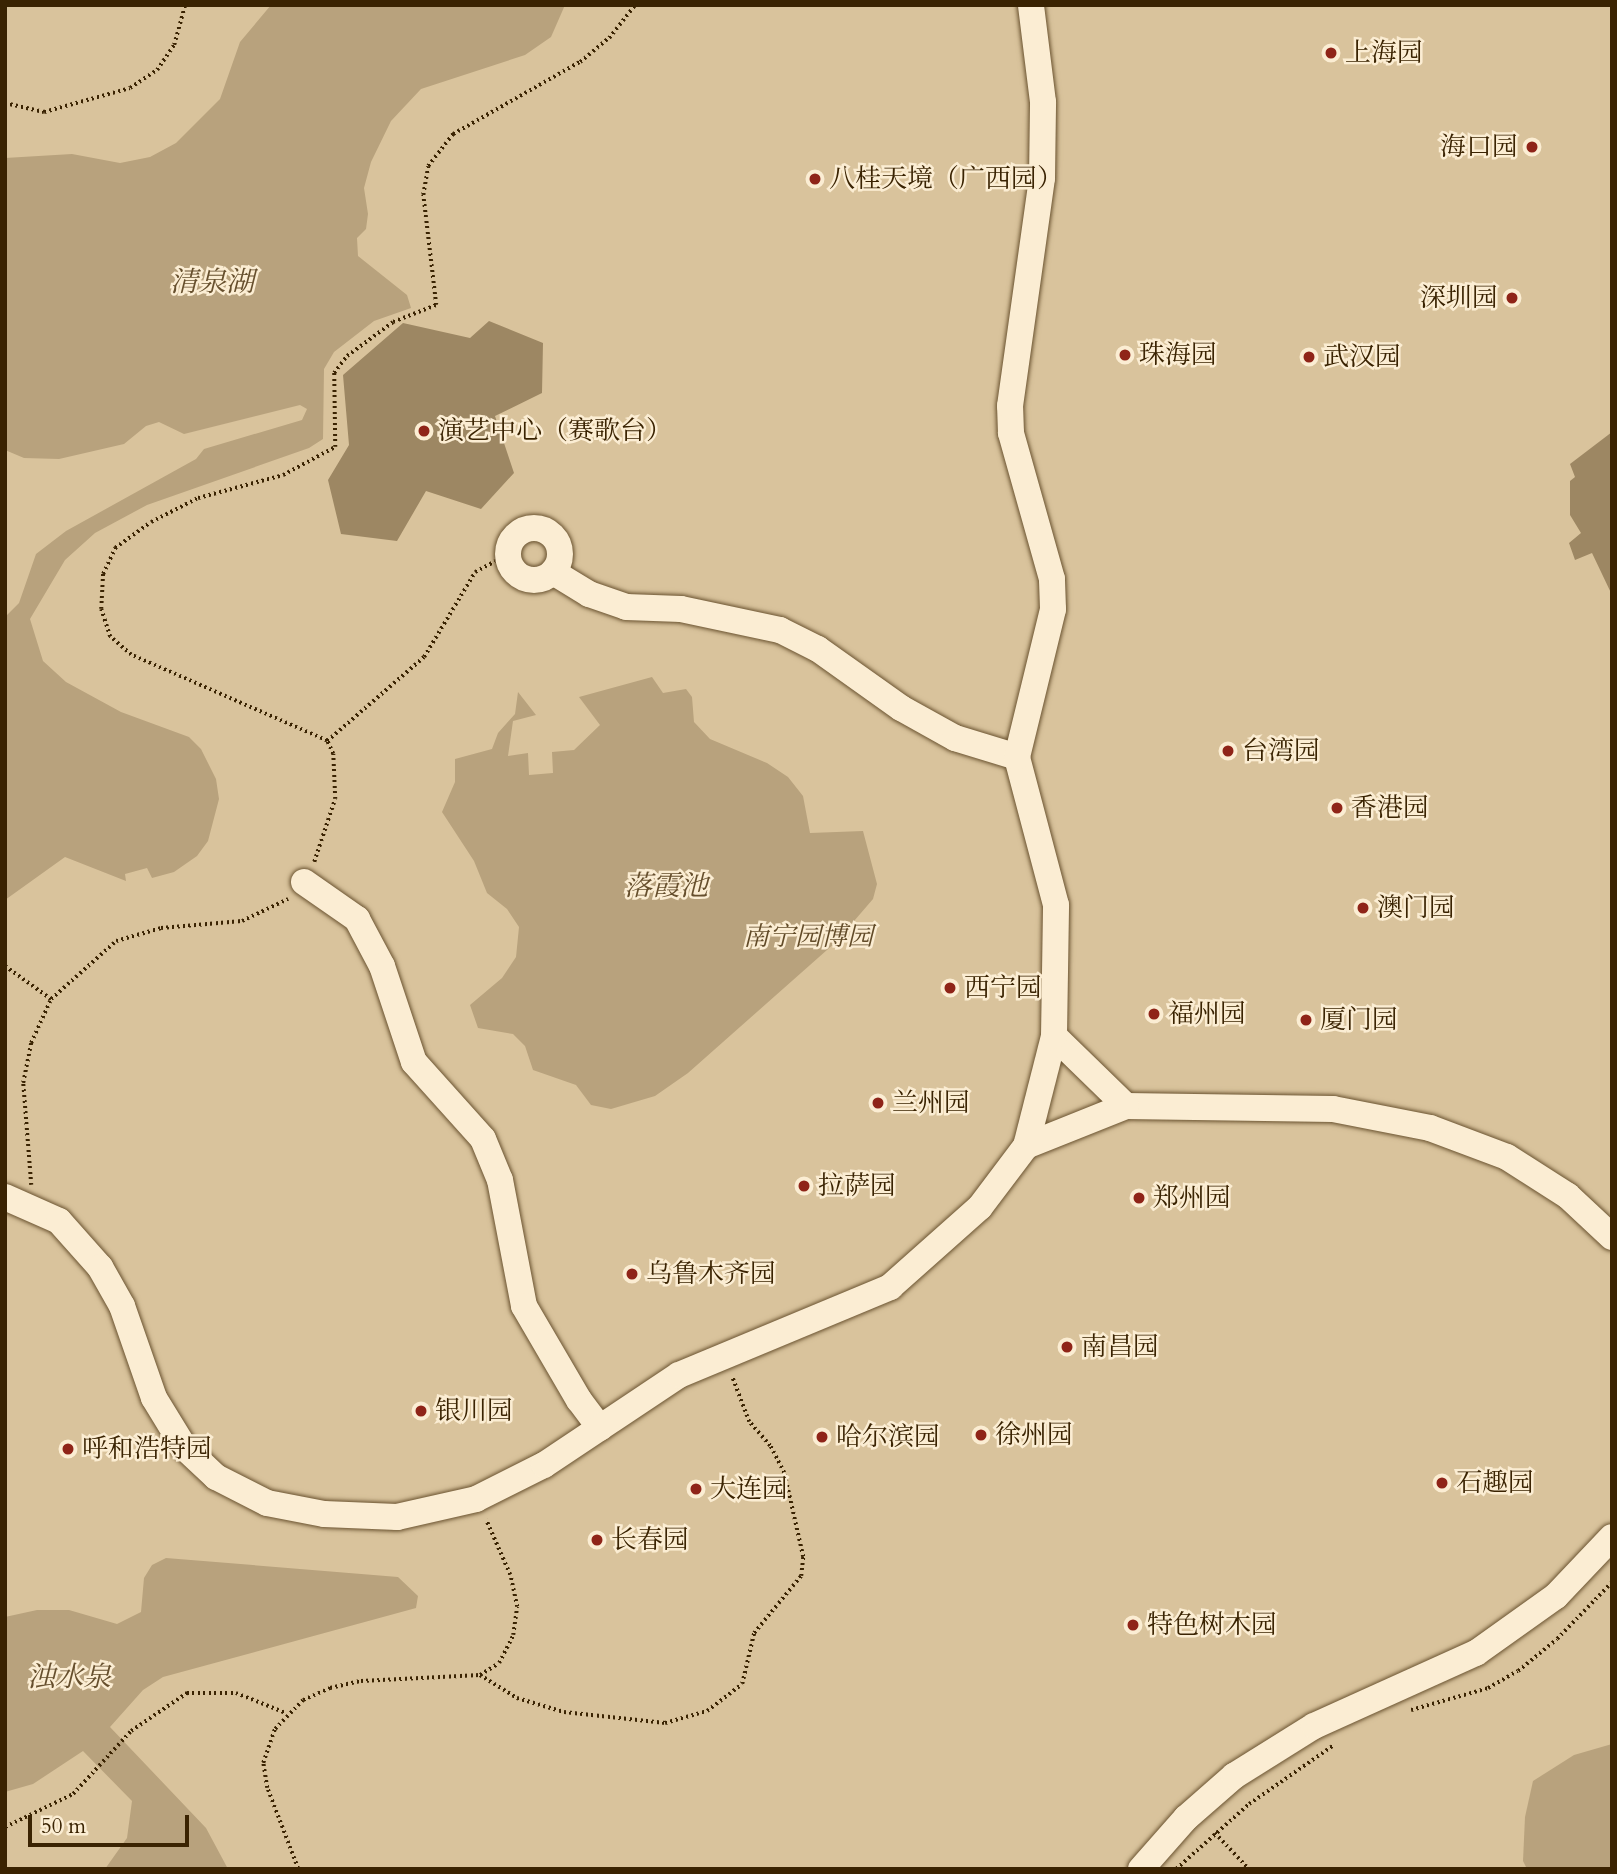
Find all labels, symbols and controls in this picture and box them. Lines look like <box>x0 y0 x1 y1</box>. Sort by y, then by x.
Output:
place label: 上海园 <box>1345 37 1423 69</box>
marker: 上海园 <box>1323 45 1339 61</box>
place label: 海口园 <box>1440 131 1518 163</box>
marker: 海口园 <box>1524 139 1540 155</box>
place label: 八桂天境（广西园） <box>829 163 1063 195</box>
marker: 八桂天境（广西园） <box>807 171 823 187</box>
water label: 清泉湖 <box>170 265 254 299</box>
place label: 深圳园 <box>1420 282 1498 314</box>
marker: 深圳园 <box>1504 290 1520 306</box>
place label: 珠海园 <box>1139 339 1217 371</box>
place label: 武汉园 <box>1323 341 1401 373</box>
marker: 珠海园 <box>1117 347 1133 363</box>
marker: 武汉园 <box>1301 349 1317 365</box>
place label: 演艺中心（赛歌台） <box>438 415 672 447</box>
marker: 演艺中心（赛歌台） <box>416 423 432 439</box>
place label: 台湾园 <box>1242 735 1320 767</box>
marker: 台湾园 <box>1220 743 1236 759</box>
place label: 香港园 <box>1351 792 1429 824</box>
marker: 香港园 <box>1329 800 1345 816</box>
water label: 落霞池 <box>624 869 708 903</box>
place label: 澳门园 <box>1377 892 1455 924</box>
marker: 澳门园 <box>1355 900 1371 916</box>
park label: 南宁园博园 <box>743 921 873 953</box>
place label: 西宁园 <box>964 972 1042 1004</box>
marker: 西宁园 <box>942 980 958 996</box>
place label: 福州园 <box>1168 998 1246 1030</box>
place label: 厦门园 <box>1320 1004 1398 1036</box>
marker: 福州园 <box>1146 1006 1162 1022</box>
marker: 厦门园 <box>1298 1012 1314 1028</box>
place label: 兰州园 <box>892 1087 970 1119</box>
marker: 兰州园 <box>870 1095 886 1111</box>
place label: 拉萨园 <box>818 1170 896 1202</box>
marker: 拉萨园 <box>796 1178 812 1194</box>
place label: 郑州园 <box>1153 1182 1231 1214</box>
marker: 郑州园 <box>1131 1190 1147 1206</box>
place label: 乌鲁木齐园 <box>646 1258 776 1290</box>
marker: 乌鲁木齐园 <box>624 1266 640 1282</box>
place label: 南昌园 <box>1081 1331 1159 1363</box>
marker: 南昌园 <box>1059 1339 1075 1355</box>
place label: 银川园 <box>435 1395 513 1427</box>
marker: 银川园 <box>413 1403 429 1419</box>
place label: 徐州园 <box>995 1419 1073 1451</box>
place label: 哈尔滨园 <box>836 1421 940 1453</box>
marker: 徐州园 <box>973 1427 989 1443</box>
marker: 哈尔滨园 <box>814 1429 830 1445</box>
place label: 呼和浩特园 <box>82 1433 212 1465</box>
marker: 呼和浩特园 <box>60 1441 76 1457</box>
place label: 石趣园 <box>1456 1467 1534 1499</box>
place label: 大连园 <box>710 1473 788 1505</box>
marker: 石趣园 <box>1434 1475 1450 1491</box>
marker: 大连园 <box>688 1481 704 1497</box>
place label: 长春园 <box>611 1524 689 1556</box>
marker: 长春园 <box>589 1532 605 1548</box>
place label: 特色树木园 <box>1147 1609 1277 1641</box>
marker: 特色树木园 <box>1125 1617 1141 1633</box>
water label: 浊水泉 <box>27 1660 111 1694</box>
scale bar <box>32 1800 192 1844</box>
text: 50 m <box>41 1812 86 1841</box>

